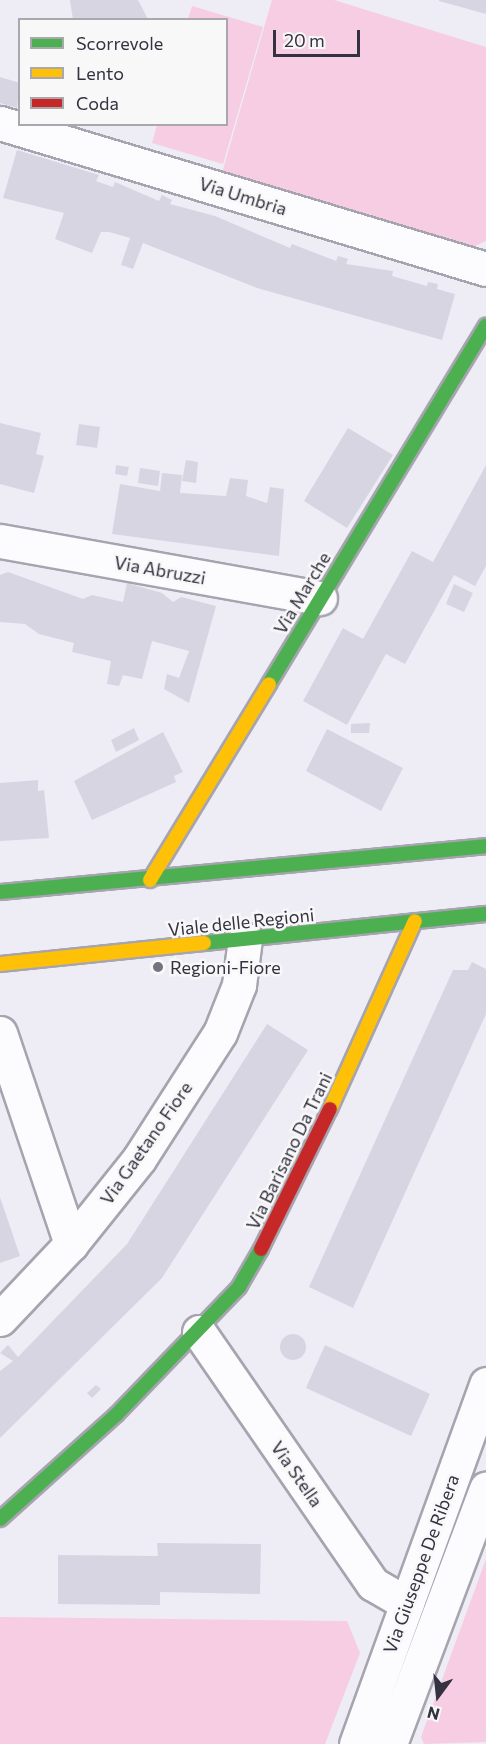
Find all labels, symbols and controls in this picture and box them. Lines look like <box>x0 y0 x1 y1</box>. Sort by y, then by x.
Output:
legend <box>18 18 228 126</box>
scale bar <box>276 18 363 56</box>
text: 20 m <box>284 29 325 51</box>
text: Scorrevole <box>76 32 163 54</box>
text: Lento <box>76 62 124 84</box>
text: Coda <box>76 92 119 114</box>
street label: Via Umbria <box>197 172 289 220</box>
street label: Via Marche <box>269 548 335 638</box>
street label: Via Abruzzi <box>112 551 208 589</box>
street label: Viale delle Regioni <box>167 904 315 940</box>
place label: Regioni-Fiore <box>170 956 281 978</box>
marker: Regioni-Fiore <box>151 960 165 974</box>
street label: Via Barisano Da Trani <box>242 1069 336 1233</box>
street label: Via Gaetano Fiore <box>96 1077 196 1209</box>
street label: Via Stella <box>266 1437 328 1511</box>
street label: Via Giuseppe De Ribera <box>379 1471 463 1657</box>
north arrow <box>408 1666 468 1726</box>
text: N <box>425 1703 441 1725</box>

